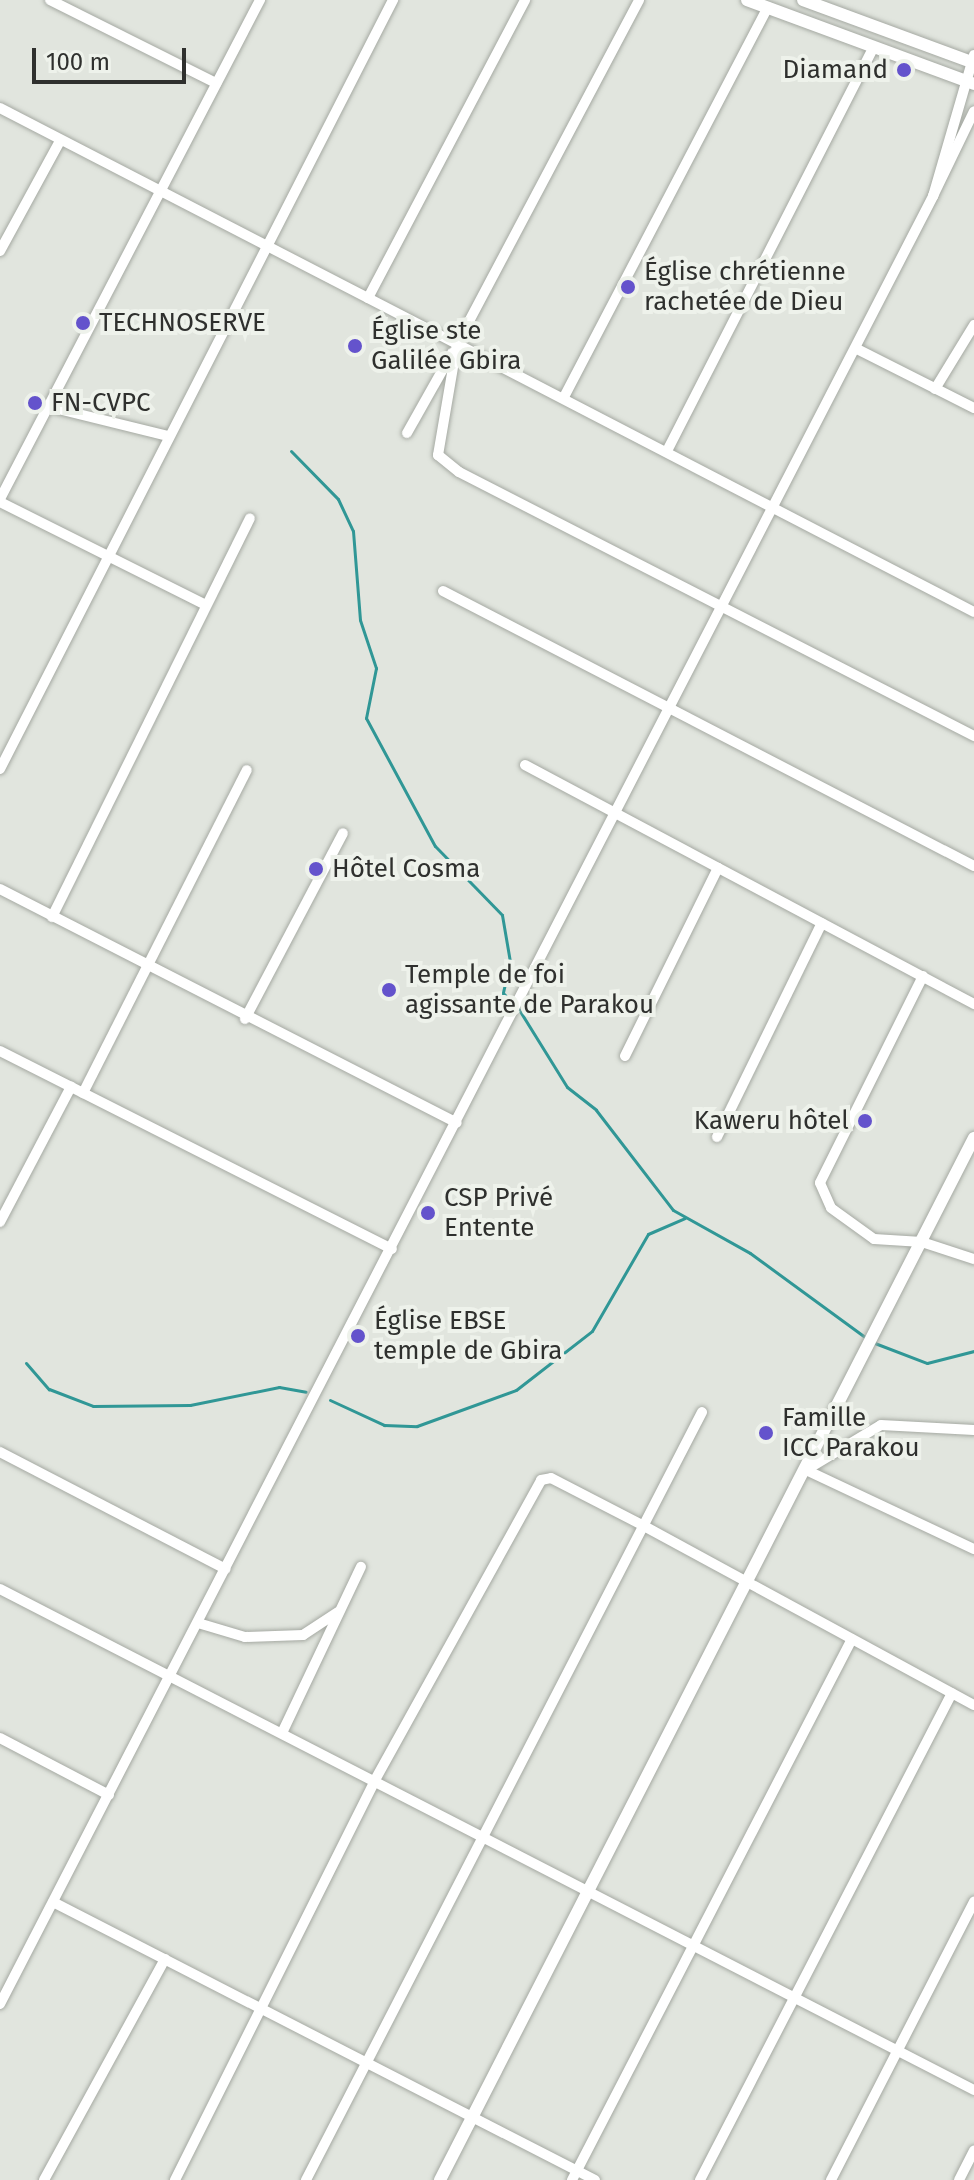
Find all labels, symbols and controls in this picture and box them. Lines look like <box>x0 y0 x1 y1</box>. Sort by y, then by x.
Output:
scale bar <box>36 32 190 82</box>
text: 100 m <box>46 48 110 76</box>
place label: Diamand <box>783 54 888 86</box>
marker: Diamand <box>895 61 913 79</box>
place label: Église chrétienne rachetée de Dieu <box>644 256 846 318</box>
marker: Église chrétienne rachetée de Dieu <box>619 278 637 296</box>
place label: TECHNOSERVE <box>99 307 266 339</box>
marker: TECHNOSERVE <box>74 314 92 332</box>
place label: Église ste Galilée Gbira <box>371 315 521 376</box>
marker: Église ste Galilée Gbira <box>346 337 364 355</box>
place label: FN-CVPC <box>51 387 151 419</box>
marker: FN-CVPC <box>26 394 44 412</box>
place label: Hôtel Cosma <box>332 853 480 885</box>
marker: Hôtel Cosma <box>307 860 325 878</box>
place label: Temple de foi agissante de Parakou <box>405 959 654 1020</box>
marker: Temple de foi agissante de Parakou <box>380 981 398 999</box>
place label: Kaweru hôtel <box>694 1105 849 1137</box>
marker: Kaweru hôtel <box>856 1112 874 1130</box>
place label: CSP Privé Entente <box>444 1182 553 1244</box>
marker: CSP Privé Entente <box>419 1204 437 1222</box>
place label: Église EBSE temple de Gbira <box>374 1305 562 1366</box>
marker: Église EBSE temple de Gbira <box>349 1327 367 1345</box>
place label: Famille ICC Parakou <box>782 1402 920 1464</box>
marker: Famille ICC Parakou <box>757 1424 775 1442</box>

